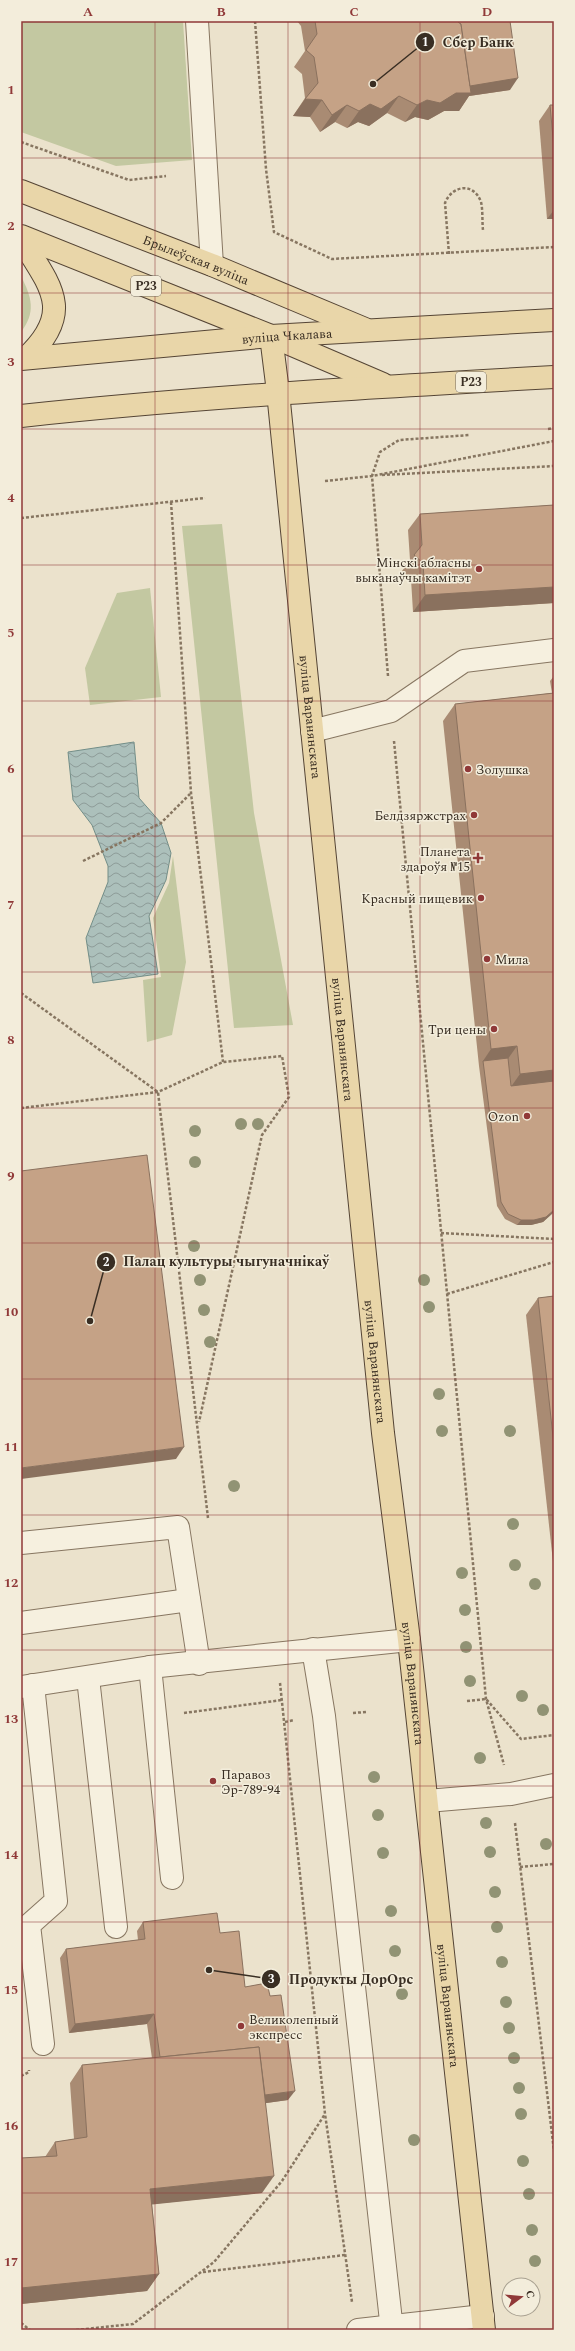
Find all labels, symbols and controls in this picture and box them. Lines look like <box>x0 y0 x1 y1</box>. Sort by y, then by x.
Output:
text: A <box>83 2 93 22</box>
text: B <box>216 2 226 22</box>
text: C <box>349 2 359 22</box>
text: D <box>482 2 492 22</box>
callout: Сбер Банк <box>415 29 522 55</box>
text: Сбер Банк <box>443 32 514 53</box>
text: 1 <box>422 33 428 52</box>
text: 1 <box>7 80 15 100</box>
text: 2 <box>7 216 15 236</box>
street label: Брылеўская вуліца <box>140 230 253 291</box>
road number: Р23 <box>131 276 161 296</box>
street label: вуліца Чкалава <box>241 324 333 350</box>
text: 3 <box>7 352 15 372</box>
road number: Р23 <box>456 372 486 392</box>
text: 4 <box>7 488 15 508</box>
place label: Мінскі абласны выканаўчы камітэт <box>355 553 471 588</box>
marker: Мінскі абласны выканаўчы камітэт <box>474 564 484 574</box>
text: 5 <box>7 623 15 643</box>
street label: вуліца Варанянскага <box>294 654 326 780</box>
text: 6 <box>7 759 15 779</box>
place label: Золушка <box>476 760 529 780</box>
marker: Золушка <box>463 764 473 774</box>
place label: Белдзяржстрах <box>374 806 467 826</box>
marker: Белдзяржстрах <box>469 810 479 820</box>
place label: Планета здароўя №15 <box>400 842 471 877</box>
marker: Планета здароўя №15 <box>473 853 483 863</box>
place label: Красный пищевик <box>361 889 473 909</box>
marker: Красный пищевик <box>476 893 486 903</box>
text: 7 <box>7 895 15 915</box>
place label: Мила <box>495 950 529 970</box>
marker: Мила <box>482 954 492 964</box>
street label: вуліца Варанянскага <box>326 977 359 1103</box>
place label: Три цены <box>428 1020 486 1040</box>
marker: Три цены <box>489 1024 499 1034</box>
text: 8 <box>7 1030 15 1050</box>
place label: Ozon <box>488 1107 519 1127</box>
marker: Ozon <box>522 1111 532 1121</box>
text: 9 <box>7 1166 15 1186</box>
callout: Палац культуры чыгуначнікаў <box>96 1249 337 1275</box>
text: Палац культуры чыгуначнікаў <box>123 1251 330 1272</box>
text: 2 <box>103 1253 110 1272</box>
street label: вуліца Варанянскага <box>359 1299 391 1425</box>
text: 10 <box>4 1302 18 1322</box>
text: 11 <box>4 1437 18 1457</box>
text: 12 <box>4 1573 18 1593</box>
street label: вуліца Варанянскага <box>396 1621 429 1747</box>
text: 13 <box>4 1709 18 1729</box>
place label: Паравоз Эр-789-94 <box>221 1765 281 1800</box>
marker: Паравоз Эр-789-94 <box>208 1776 218 1786</box>
text: 14 <box>4 1845 19 1865</box>
street label: вуліца Варанянскага <box>431 1943 464 2069</box>
callout: Продукты ДорОрс <box>261 1966 422 1992</box>
text: Продукты ДорОрс <box>289 1969 413 1990</box>
text: 3 <box>268 1970 275 1989</box>
text: 15 <box>4 1980 18 2000</box>
place label: Великолепный экспресс <box>249 2010 339 2045</box>
marker: Великолепный экспресс <box>236 2021 246 2031</box>
text: 16 <box>4 2116 18 2136</box>
text: 17 <box>4 2252 18 2272</box>
north arrow <box>501 2277 541 2317</box>
text: С <box>521 2288 539 2301</box>

